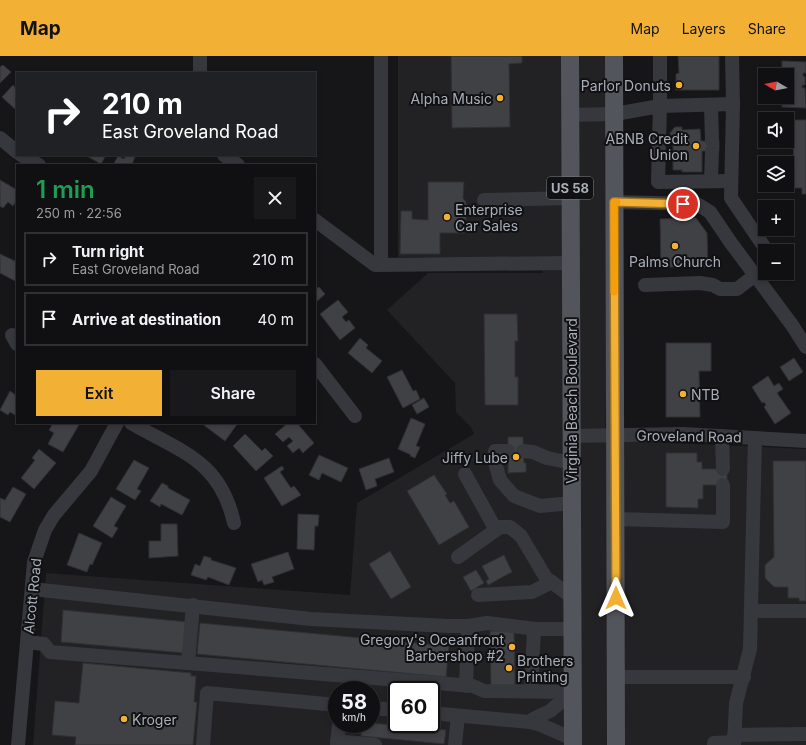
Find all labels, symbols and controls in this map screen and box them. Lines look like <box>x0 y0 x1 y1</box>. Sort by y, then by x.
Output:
text: Map <box>20 17 61 40</box>
text: Map <box>631 20 660 37</box>
text: Layers <box>682 20 726 37</box>
text: Share <box>748 20 786 37</box>
north arrow <box>758 68 794 104</box>
map controls <box>758 68 794 280</box>
place label: Parlor Donuts <box>581 77 671 94</box>
marker: Parlor Donuts <box>674 80 684 90</box>
text: 210 m <box>102 87 183 121</box>
icon: right <box>36 88 88 140</box>
place label: Alpha Music <box>411 90 492 107</box>
marker: Alpha Music <box>495 93 505 103</box>
button: sound <box>758 112 794 148</box>
text: East Groveland Road <box>102 121 279 142</box>
place label: ABNB Credit Union <box>606 130 688 163</box>
marker: ABNB Credit Union <box>691 141 701 151</box>
button: layers <box>758 156 794 192</box>
text: 1 min <box>36 175 95 204</box>
button: close <box>254 177 296 219</box>
road number: US 58 <box>547 177 593 199</box>
pin <box>666 187 700 221</box>
icon: arrive <box>672 193 694 215</box>
button: + <box>758 200 794 236</box>
place label: Enterprise Car Sales <box>455 201 523 234</box>
text: 250 m · 22:56 <box>36 205 122 221</box>
marker: Enterprise Car Sales <box>442 212 452 222</box>
marker: Palms Church <box>670 241 680 251</box>
text: Turn right <box>72 242 144 261</box>
button: − <box>758 244 794 280</box>
icon: right <box>38 248 60 270</box>
text: 210 m <box>252 250 294 269</box>
place label: Palms Church <box>629 253 721 270</box>
text: East Groveland Road <box>72 261 200 277</box>
icon: arrive <box>38 308 60 330</box>
text: Arrive at destination <box>72 310 221 329</box>
text: 40 m <box>257 310 294 329</box>
street label: Virginia Beach Boulevard <box>563 318 580 484</box>
button: Exit <box>36 370 162 416</box>
button: Share <box>170 370 296 416</box>
place label: NTB <box>691 386 720 403</box>
marker: NTB <box>678 389 688 399</box>
street label: Groveland Road <box>636 427 742 445</box>
place label: Jiffy Lube <box>442 449 508 466</box>
marker: Jiffy Lube <box>511 452 521 462</box>
street label: Alcott Road <box>20 557 44 635</box>
position arrow <box>595 577 637 619</box>
place label: Gregory's Oceanfront Barbershop #2 <box>360 631 504 664</box>
marker: Gregory's Oceanfront Barbershop #2 <box>507 642 517 652</box>
place label: Brothers Printing <box>517 652 573 685</box>
marker: Brothers Printing <box>504 663 514 673</box>
speed limit sign: 60 <box>388 681 440 733</box>
text: 58 <box>341 690 367 714</box>
place label: Kroger <box>132 711 177 728</box>
text: km/h <box>342 711 366 723</box>
marker: Kroger <box>119 714 129 724</box>

